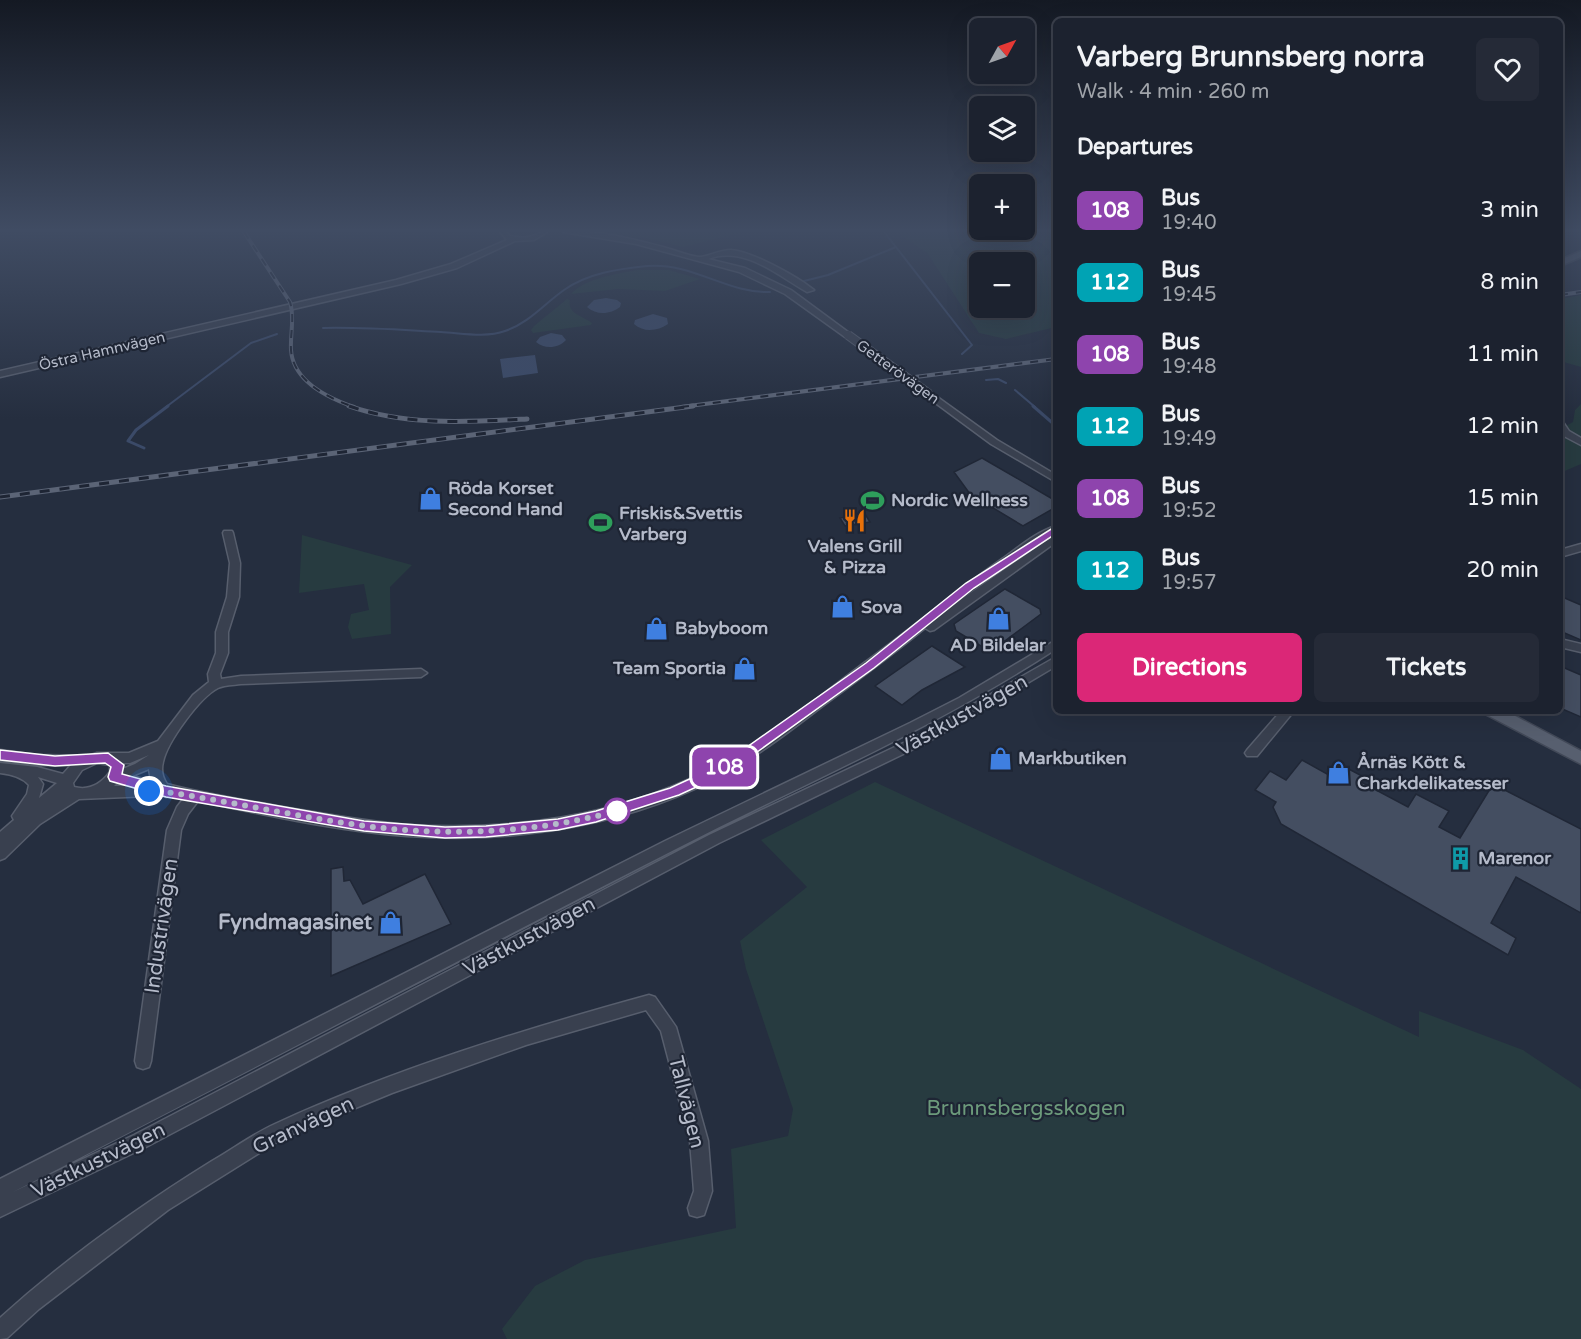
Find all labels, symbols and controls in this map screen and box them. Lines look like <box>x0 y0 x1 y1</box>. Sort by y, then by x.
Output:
north arrow <box>969 18 1035 84</box>
map controls <box>969 18 1035 318</box>
button: heart <box>1476 38 1539 101</box>
text: Varberg Brunnsberg norra <box>1077 40 1425 74</box>
text: Walk · 4 min · 260 m <box>1077 80 1269 104</box>
button: layers <box>969 96 1035 162</box>
text: Departures <box>1077 134 1193 160</box>
button: + <box>969 174 1035 240</box>
text: Bus <box>1161 185 1200 211</box>
text: 3 min <box>1480 197 1539 223</box>
text: 108 <box>1090 198 1130 223</box>
text: 19:40 <box>1161 211 1216 235</box>
button: − <box>969 252 1035 318</box>
text: Bus <box>1161 257 1200 283</box>
text: 8 min <box>1480 269 1539 295</box>
text: 112 <box>1090 270 1130 295</box>
text: 19:45 <box>1161 283 1216 307</box>
street label: Östra Hamnvägen <box>37 328 167 374</box>
text: Bus <box>1161 329 1200 355</box>
street label: Getterövägen <box>853 336 943 408</box>
text: 11 min <box>1467 341 1539 367</box>
text: 108 <box>1090 342 1130 367</box>
text: 19:48 <box>1161 355 1216 379</box>
text: Bus <box>1161 401 1200 427</box>
text: 12 min <box>1467 413 1539 439</box>
text: 112 <box>1090 414 1130 439</box>
text: 19:49 <box>1161 427 1216 451</box>
text: Bus <box>1161 473 1200 499</box>
place label: Röda Korset Second Hand <box>448 477 563 520</box>
shop icon: Röda Korset Second Hand <box>417 485 443 511</box>
text: 15 min <box>1467 485 1539 511</box>
text: 108 <box>1090 486 1130 511</box>
sports icon: Nordic Wellness <box>860 487 886 513</box>
place label: Nordic Wellness <box>891 489 1028 511</box>
text: 19:52 <box>1161 499 1216 523</box>
place label: Friskis&Svettis Varberg <box>619 502 743 545</box>
restaurant icon: Valens Grill & Pizza <box>842 507 868 533</box>
sports icon: Friskis&Svettis Varberg <box>588 510 614 536</box>
place label: Valens Grill & Pizza <box>808 535 902 578</box>
text: Bus <box>1161 545 1200 571</box>
text: 20 min <box>1467 557 1539 583</box>
text: 112 <box>1090 558 1130 583</box>
text: 19:57 <box>1161 571 1216 595</box>
shop icon: Sova <box>830 594 856 620</box>
place label: Sova <box>861 596 902 618</box>
shop icon: AD Bildelar <box>985 606 1011 632</box>
shop icon: Babyboom <box>644 615 670 641</box>
place label: Babyboom <box>675 617 768 639</box>
button: Directions <box>1077 633 1302 702</box>
button: Tickets <box>1314 633 1539 702</box>
place label: AD Bildelar <box>950 634 1047 656</box>
shop icon: Team Sportia <box>731 655 757 681</box>
place label: Team Sportia <box>612 657 726 679</box>
street label: Västkustvägen <box>892 669 1032 762</box>
shop icon: Markbutiken <box>987 745 1013 771</box>
place label: Markbutiken <box>1018 747 1127 769</box>
line badge: 108 <box>690 748 758 786</box>
place label: Årnäs Kött & Charkdelikatesser <box>1357 751 1510 794</box>
text: 108 <box>704 755 744 780</box>
shop icon: Årnäs Kött & Charkdelikatesser <box>1326 759 1352 785</box>
your location <box>134 776 164 806</box>
unlabelled marker <box>604 798 630 824</box>
building icon: Marenor <box>1447 845 1473 871</box>
place label: Marenor <box>1478 847 1552 869</box>
street label: Industrivägen <box>140 857 183 995</box>
street label: Västkustvägen <box>459 891 600 982</box>
shop icon: Fyndmagasinet <box>377 909 403 935</box>
place label: Fyndmagasinet <box>218 910 372 935</box>
street label: Tallvägen <box>663 1053 710 1151</box>
street label: Granvägen <box>248 1091 358 1160</box>
park label: Brunnsbergsskogen <box>926 1096 1126 1121</box>
street label: Västkustvägen <box>27 1117 169 1204</box>

